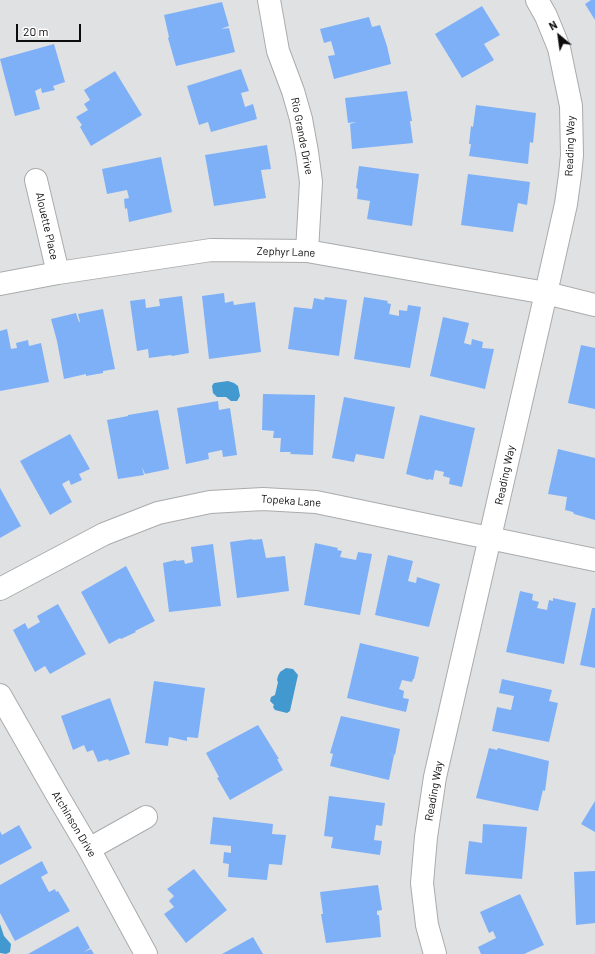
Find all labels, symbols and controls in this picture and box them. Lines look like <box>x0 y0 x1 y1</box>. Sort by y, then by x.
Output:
scale bar <box>18 16 83 42</box>
north arrow <box>539 16 579 56</box>
text: N <box>547 18 559 33</box>
text: 20 m <box>23 24 49 38</box>
street label: Rio Grande Drive <box>288 96 316 176</box>
street label: Reading Way <box>562 115 578 177</box>
street label: Alouette Place <box>33 191 61 261</box>
street label: Zephyr Lane <box>256 244 316 260</box>
street label: Reading Way <box>492 444 518 506</box>
street label: Topeka Lane <box>261 492 321 510</box>
street label: Reading Way <box>422 760 446 822</box>
street label: Atchinson Drive <box>49 789 99 859</box>

